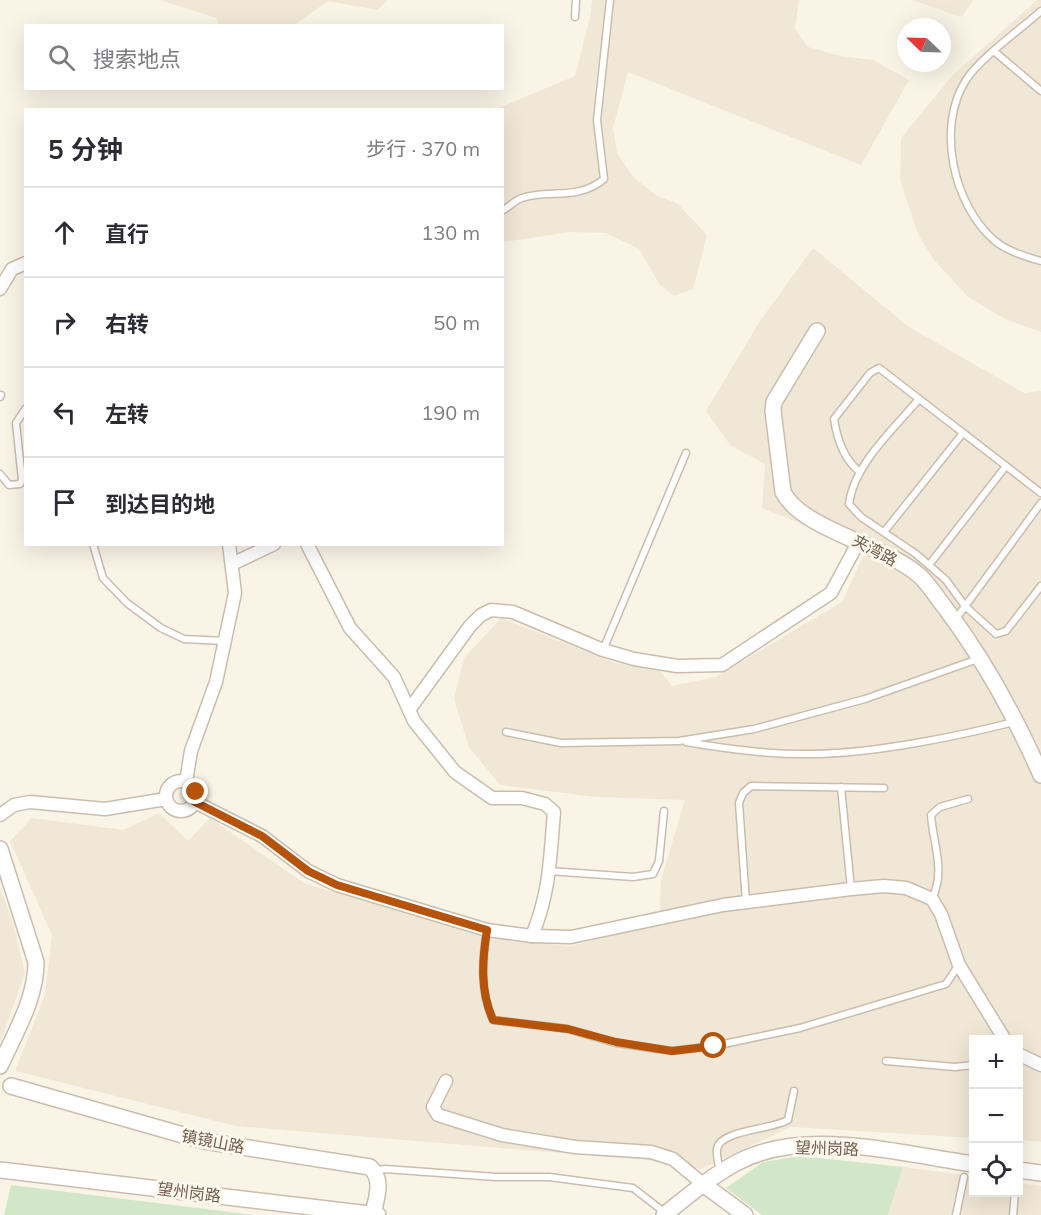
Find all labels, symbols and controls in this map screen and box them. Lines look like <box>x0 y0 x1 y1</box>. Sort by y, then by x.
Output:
north arrow <box>897 18 951 72</box>
search box <box>24 24 504 90</box>
icon: search <box>45 41 78 74</box>
text: 搜索地点 <box>93 45 181 73</box>
text: 5 分钟 <box>48 133 123 166</box>
text: 步行 · 370 m <box>366 136 480 161</box>
icon: ahead <box>48 216 81 249</box>
text: 直行 <box>105 220 149 248</box>
text: 130 m <box>421 220 480 245</box>
icon: right <box>48 306 81 339</box>
text: 右转 <box>105 310 149 338</box>
text: 50 m <box>433 310 480 335</box>
icon: left <box>48 396 81 429</box>
text: 左转 <box>105 400 149 428</box>
text: 190 m <box>421 400 480 425</box>
icon: arrive <box>48 486 81 519</box>
text: 到达目的地 <box>105 490 215 518</box>
street label: 夹湾路 <box>849 530 901 570</box>
route end <box>182 778 208 804</box>
route start <box>700 1032 726 1058</box>
map controls <box>969 1035 1023 1197</box>
button: + <box>969 1035 1023 1089</box>
button: − <box>969 1089 1023 1143</box>
street label: 镇镜山路 <box>180 1125 246 1157</box>
street label: 望州岗路 <box>795 1137 859 1159</box>
button: locate <box>969 1143 1023 1197</box>
street label: 望州岗路 <box>156 1178 222 1206</box>

